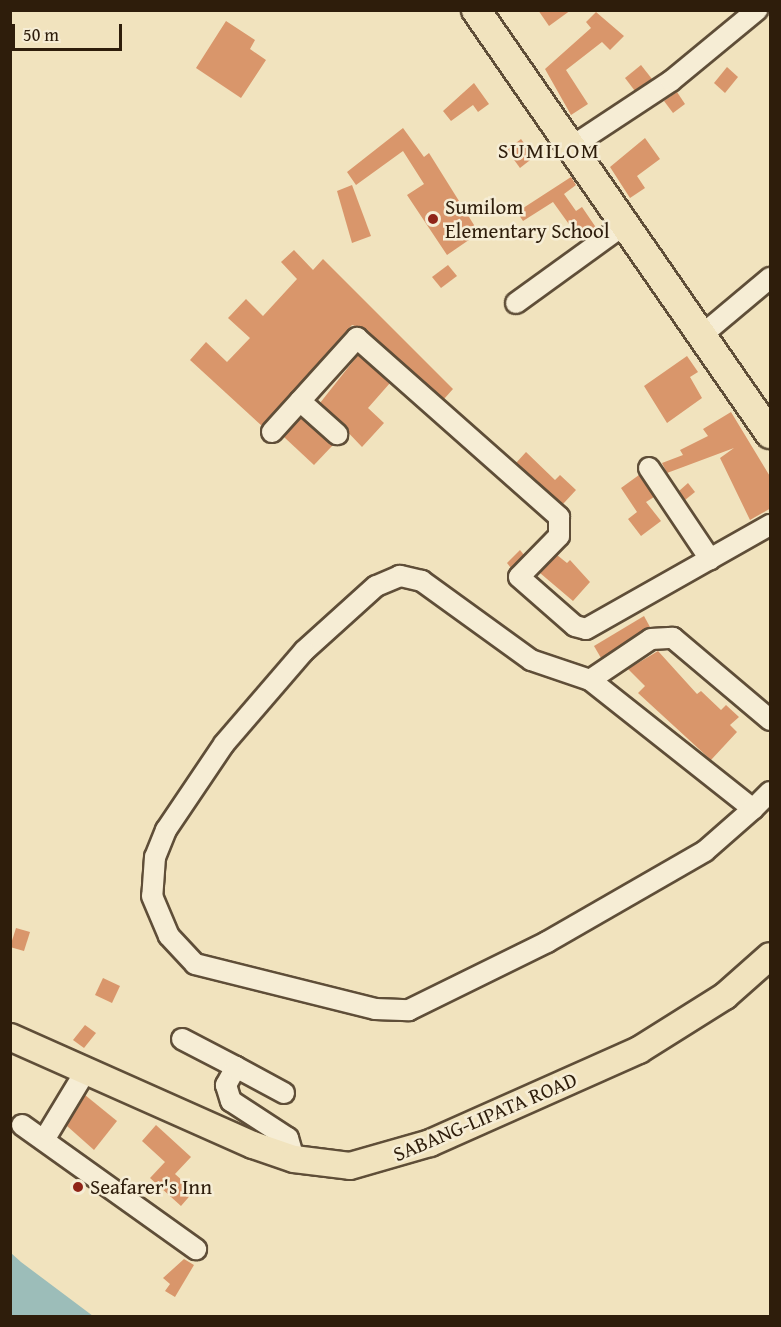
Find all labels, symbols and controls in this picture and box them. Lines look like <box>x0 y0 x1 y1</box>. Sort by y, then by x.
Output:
scale bar <box>15 12 124 50</box>
text: 50 m <box>23 21 59 48</box>
district label: SUMILOM <box>498 138 600 164</box>
place label: Sumilom Elementary School <box>445 194 610 244</box>
marker: Sumilom Elementary School <box>426 212 440 226</box>
street label: SABANG-LIPATA ROAD <box>389 1067 581 1167</box>
place label: Seafarer's Inn <box>90 1174 212 1200</box>
marker: Seafarer's Inn <box>71 1180 85 1194</box>

